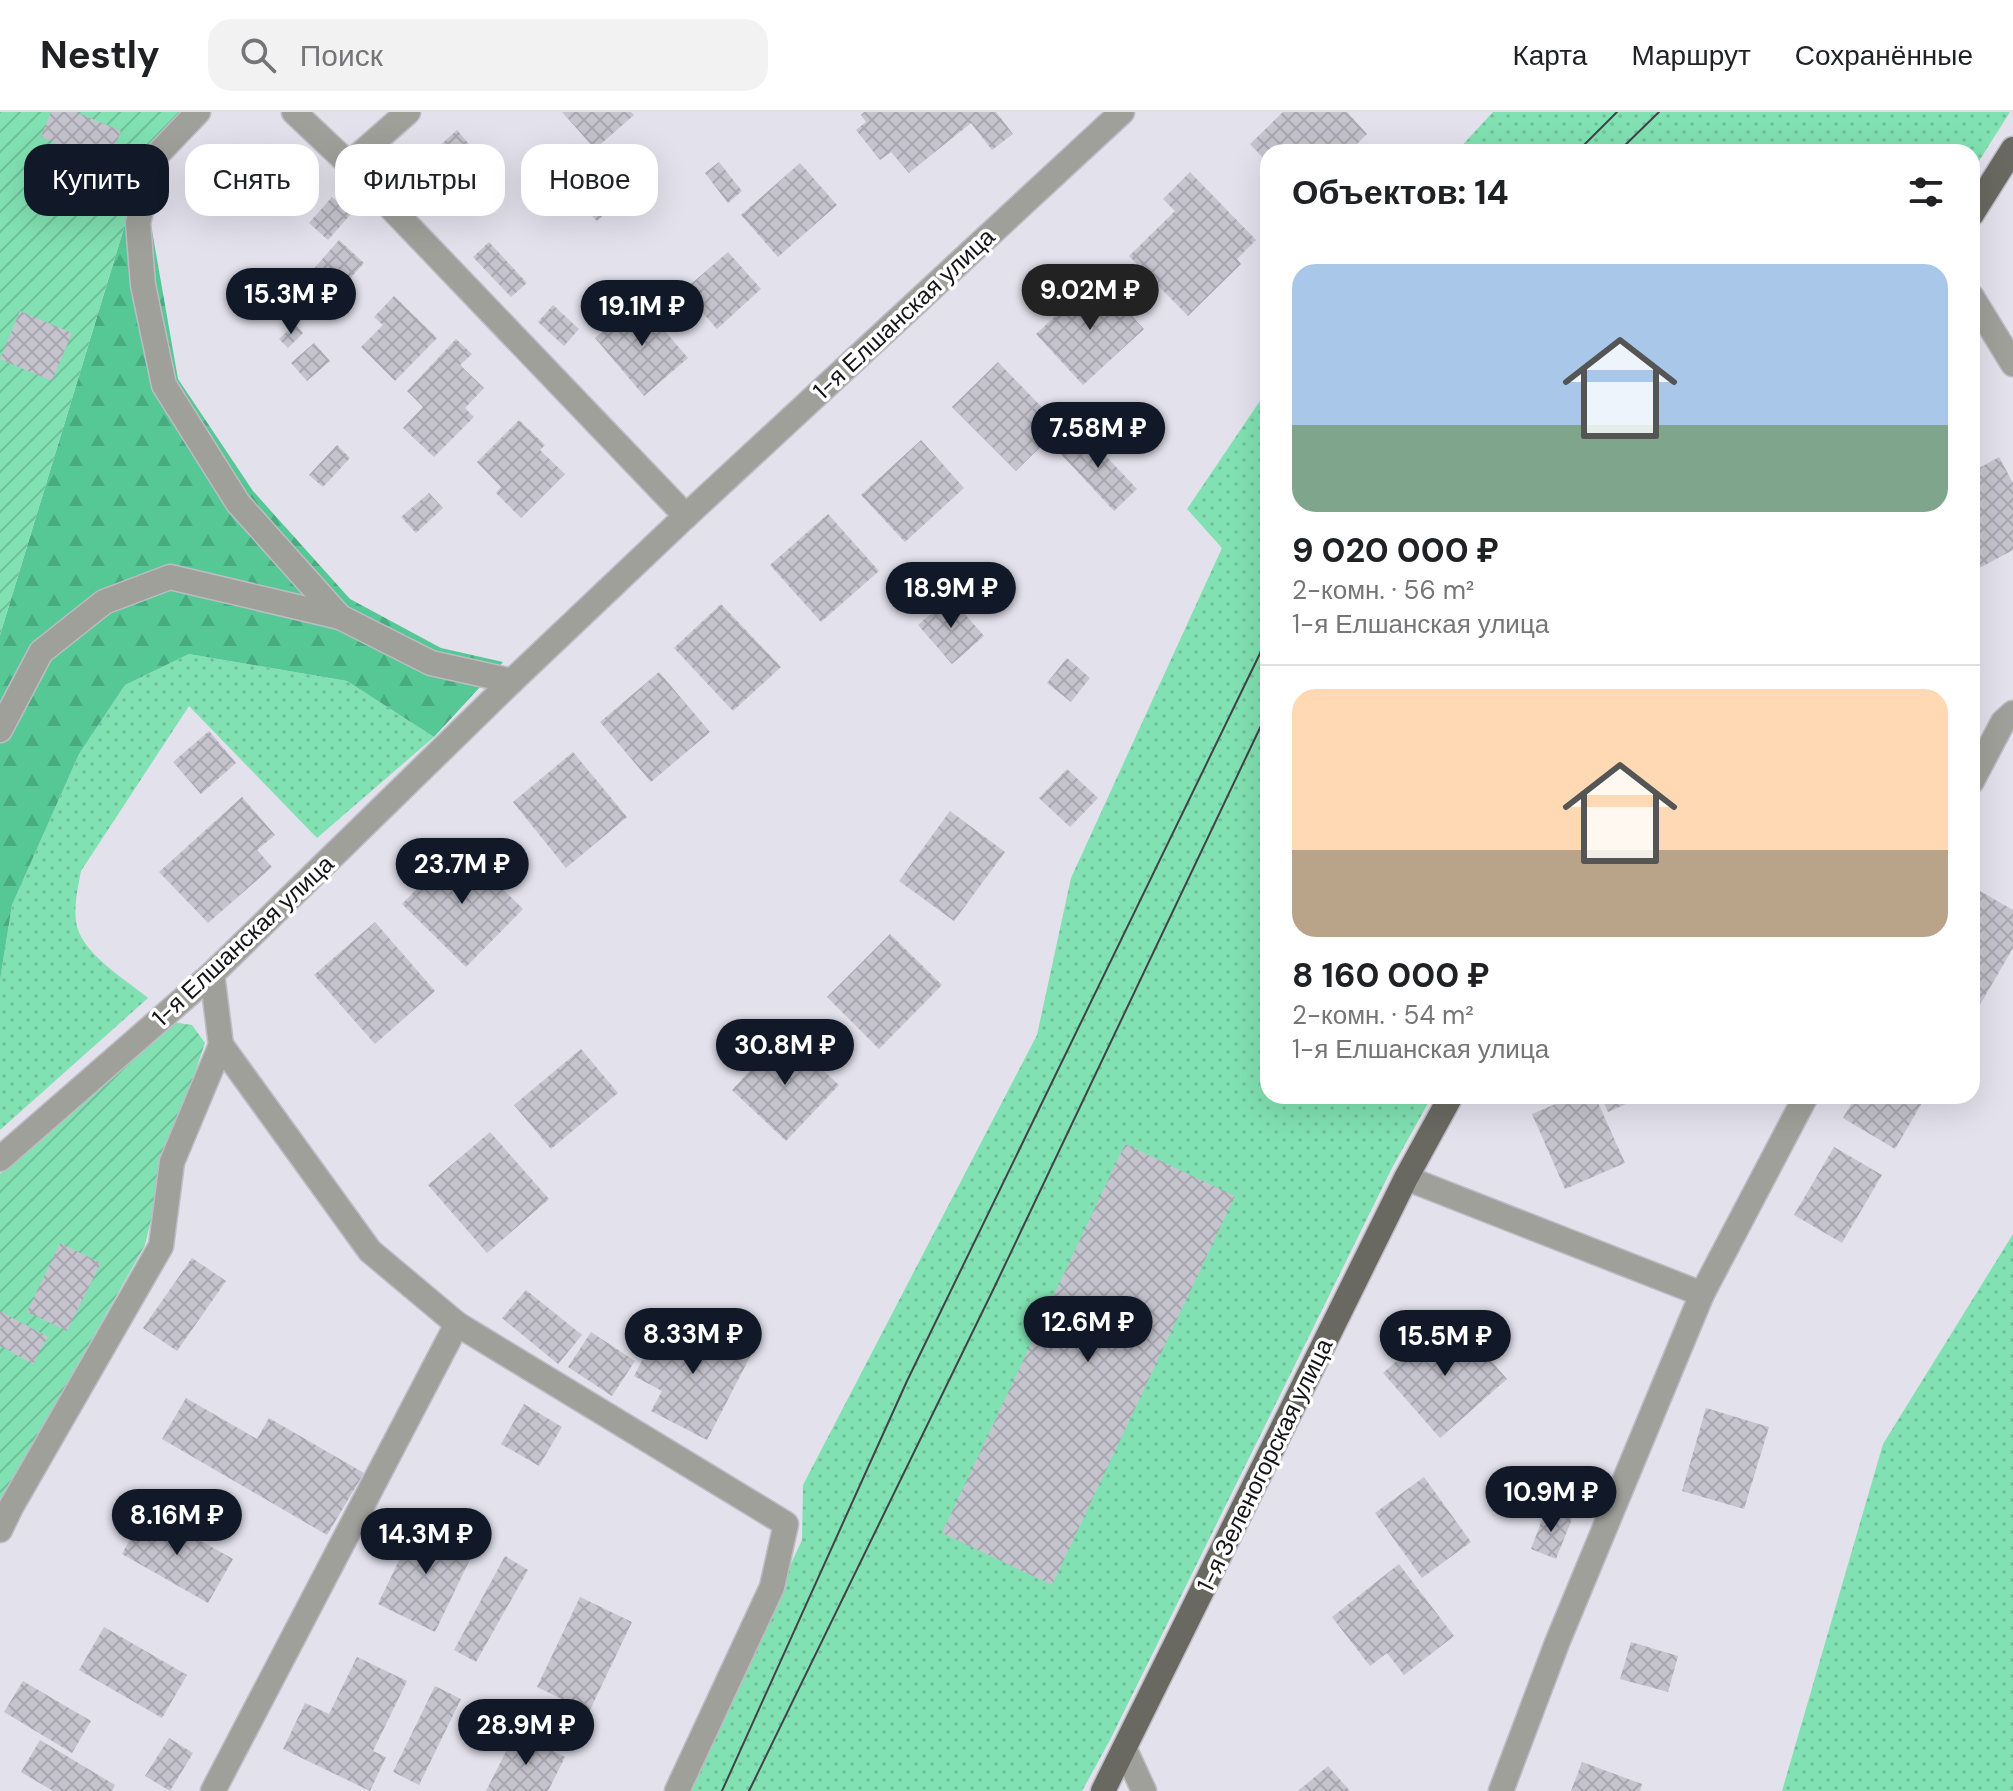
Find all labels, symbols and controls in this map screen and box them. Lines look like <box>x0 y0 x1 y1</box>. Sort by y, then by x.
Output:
search box <box>208 19 768 91</box>
text: Nestly <box>40 30 160 80</box>
icon: search <box>236 33 280 77</box>
text: Поиск <box>300 36 383 75</box>
text: Карта <box>1512 37 1587 74</box>
text: Маршрут <box>1631 37 1751 74</box>
text: Сохранённые <box>1795 37 1973 74</box>
chip: Купить <box>24 144 169 216</box>
chip: Снять <box>185 144 319 216</box>
chip: Фильтры <box>335 144 505 216</box>
chip: Новое <box>521 144 658 216</box>
text: Объектов: 14 <box>1292 170 1509 215</box>
icon: filters <box>1904 170 1948 214</box>
street label: 1-я Елшанская улица <box>806 221 1002 406</box>
pin: 9.02M ₽ <box>1016 264 1164 332</box>
pin: 15.3M ₽ <box>217 268 365 336</box>
text: 9.02M ₽ <box>1040 273 1140 307</box>
text: 15.3M ₽ <box>244 277 338 311</box>
pin: 19.1M ₽ <box>568 280 716 348</box>
text: 19.1M ₽ <box>599 289 685 323</box>
icon: home <box>1548 316 1692 460</box>
pin: 7.58M ₽ <box>1024 402 1172 470</box>
text: 7.58M ₽ <box>1049 411 1147 445</box>
text: 9 020 000 ₽ <box>1292 528 1499 573</box>
pin: 18.9M ₽ <box>877 562 1025 630</box>
text: 18.9M ₽ <box>904 571 998 605</box>
text: 2-комн. · 56 m² <box>1292 573 1474 607</box>
text: 1-я Елшанская улица <box>1292 607 1549 641</box>
icon: home <box>1548 741 1692 885</box>
pin: 23.7M ₽ <box>388 838 536 906</box>
text: 23.7M ₽ <box>414 847 510 881</box>
street label: 1-я Елшанская улица <box>145 848 341 1033</box>
text: 8 160 000 ₽ <box>1292 953 1489 998</box>
text: 2-комн. · 54 m² <box>1292 998 1474 1032</box>
pin: 30.8M ₽ <box>711 1019 859 1087</box>
text: 30.8M ₽ <box>734 1028 836 1062</box>
text: 1-я Елшанская улица <box>1292 1032 1549 1066</box>
pin: 12.6M ₽ <box>1014 1296 1162 1364</box>
text: 12.6M ₽ <box>1042 1305 1134 1339</box>
pin: 8.33M ₽ <box>619 1308 767 1376</box>
pin: 15.5M ₽ <box>1371 1310 1519 1378</box>
text: 8.33M ₽ <box>643 1317 743 1351</box>
text: 15.5M ₽ <box>1398 1319 1492 1353</box>
street label: 1-я Зеленогорская улица <box>1190 1333 1340 1596</box>
pin: 10.9M ₽ <box>1477 1466 1625 1534</box>
text: 10.9M ₽ <box>1503 1475 1599 1509</box>
pin: 8.16M ₽ <box>103 1489 251 1557</box>
text: 8.16M ₽ <box>130 1498 224 1532</box>
pin: 14.3M ₽ <box>352 1508 500 1576</box>
text: 14.3M ₽ <box>379 1517 473 1551</box>
pin: 28.9M ₽ <box>452 1699 600 1767</box>
text: 28.9M ₽ <box>476 1708 576 1742</box>

